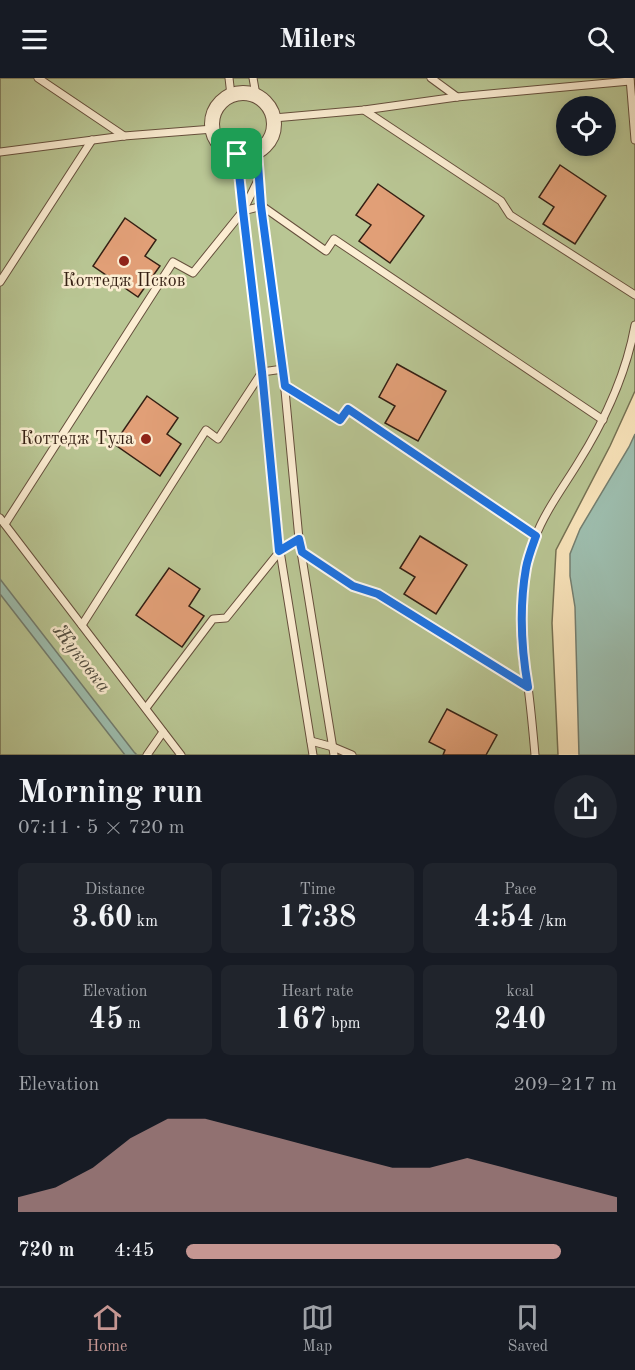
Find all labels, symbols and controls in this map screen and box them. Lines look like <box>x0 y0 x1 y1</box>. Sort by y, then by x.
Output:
icon: menu <box>18 23 51 56</box>
icon: search <box>584 23 617 56</box>
text: Milers <box>279 26 356 53</box>
map controls <box>556 96 616 156</box>
button: locate <box>556 96 616 156</box>
pin <box>211 128 262 179</box>
icon: arrive <box>220 137 253 170</box>
marker: Коттедж Псков <box>117 254 131 268</box>
place label: Коттедж Псков <box>63 272 185 290</box>
place label: Коттедж Тула <box>21 430 134 448</box>
marker: Коттедж Тула <box>139 432 153 446</box>
water label: Жуковка <box>48 621 114 697</box>
button: share <box>554 775 617 838</box>
text: Morning run <box>18 777 203 810</box>
text: 07:11 · 5 × 720 m <box>18 818 185 838</box>
text: Distance <box>85 882 145 898</box>
text: Time <box>300 882 335 898</box>
text: Pace <box>504 882 536 898</box>
text: 3.60 <box>72 903 132 933</box>
text: 17:38 <box>278 903 356 933</box>
text: 4:54 <box>474 903 534 933</box>
text: km <box>132 914 158 930</box>
text: /km <box>534 914 567 930</box>
text: Elevation <box>82 984 147 1000</box>
text: Heart rate <box>282 984 353 1000</box>
text: kcal <box>506 984 534 1000</box>
text: 45 <box>89 1005 124 1035</box>
text: 167 <box>275 1005 327 1035</box>
text: 240 <box>494 1005 546 1035</box>
text: m <box>124 1016 141 1032</box>
text: bpm <box>327 1016 360 1032</box>
text: Elevation <box>18 1075 99 1095</box>
text: 209–217 m <box>514 1075 617 1095</box>
text: 720 m <box>18 1241 74 1261</box>
text: 4:45 <box>114 1241 154 1261</box>
tab: Home <box>87 1301 127 1357</box>
tab: Map <box>301 1301 334 1357</box>
tab: Saved <box>507 1301 548 1357</box>

